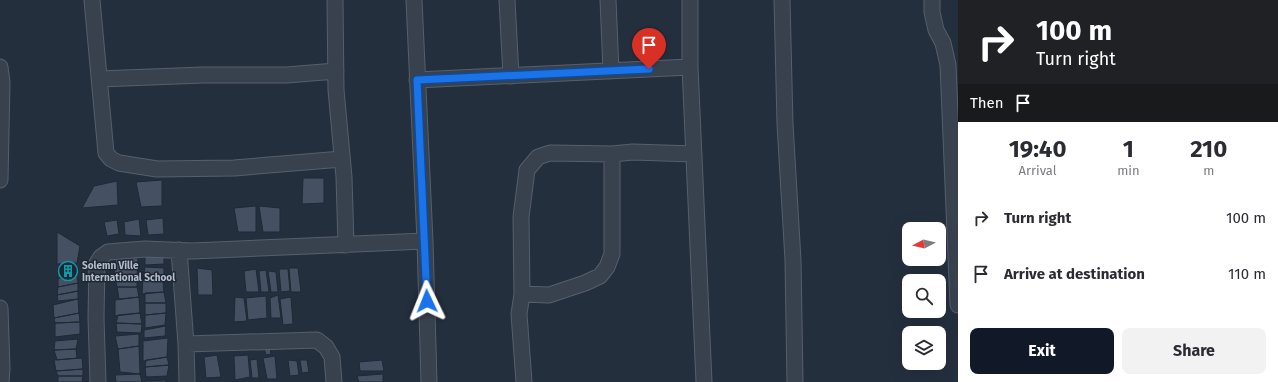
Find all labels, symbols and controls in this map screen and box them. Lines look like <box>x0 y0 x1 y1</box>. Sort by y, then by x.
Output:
text: 100 m <box>1036 14 1112 47</box>
icon: right <box>970 16 1022 68</box>
pin <box>632 28 666 69</box>
icon: arrive <box>638 34 660 56</box>
text: Turn right <box>1036 48 1116 70</box>
icon: arrive <box>1012 92 1034 114</box>
text: Then <box>970 94 1004 112</box>
text: 19:40 <box>1009 135 1066 163</box>
text: 1 <box>1123 135 1134 163</box>
text: 210 <box>1190 135 1227 163</box>
text: Arrival <box>1019 163 1057 178</box>
text: min <box>1117 163 1140 178</box>
text: m <box>1203 163 1214 178</box>
icon: right <box>970 207 992 229</box>
text: Turn right <box>1004 209 1071 227</box>
text: 100 m <box>1226 209 1266 227</box>
north arrow <box>902 222 946 266</box>
map controls <box>902 222 946 370</box>
building icon: Solemn Ville International School <box>57 260 79 282</box>
place label: Solemn Ville International School <box>82 260 175 284</box>
icon: arrive <box>970 263 992 285</box>
text: Arrive at destination <box>1004 265 1145 283</box>
text: 110 m <box>1228 265 1266 283</box>
button: search <box>902 274 946 318</box>
position arrow <box>406 280 448 322</box>
button: layers <box>902 326 946 370</box>
button: Exit <box>970 328 1114 374</box>
button: Share <box>1122 328 1266 374</box>

